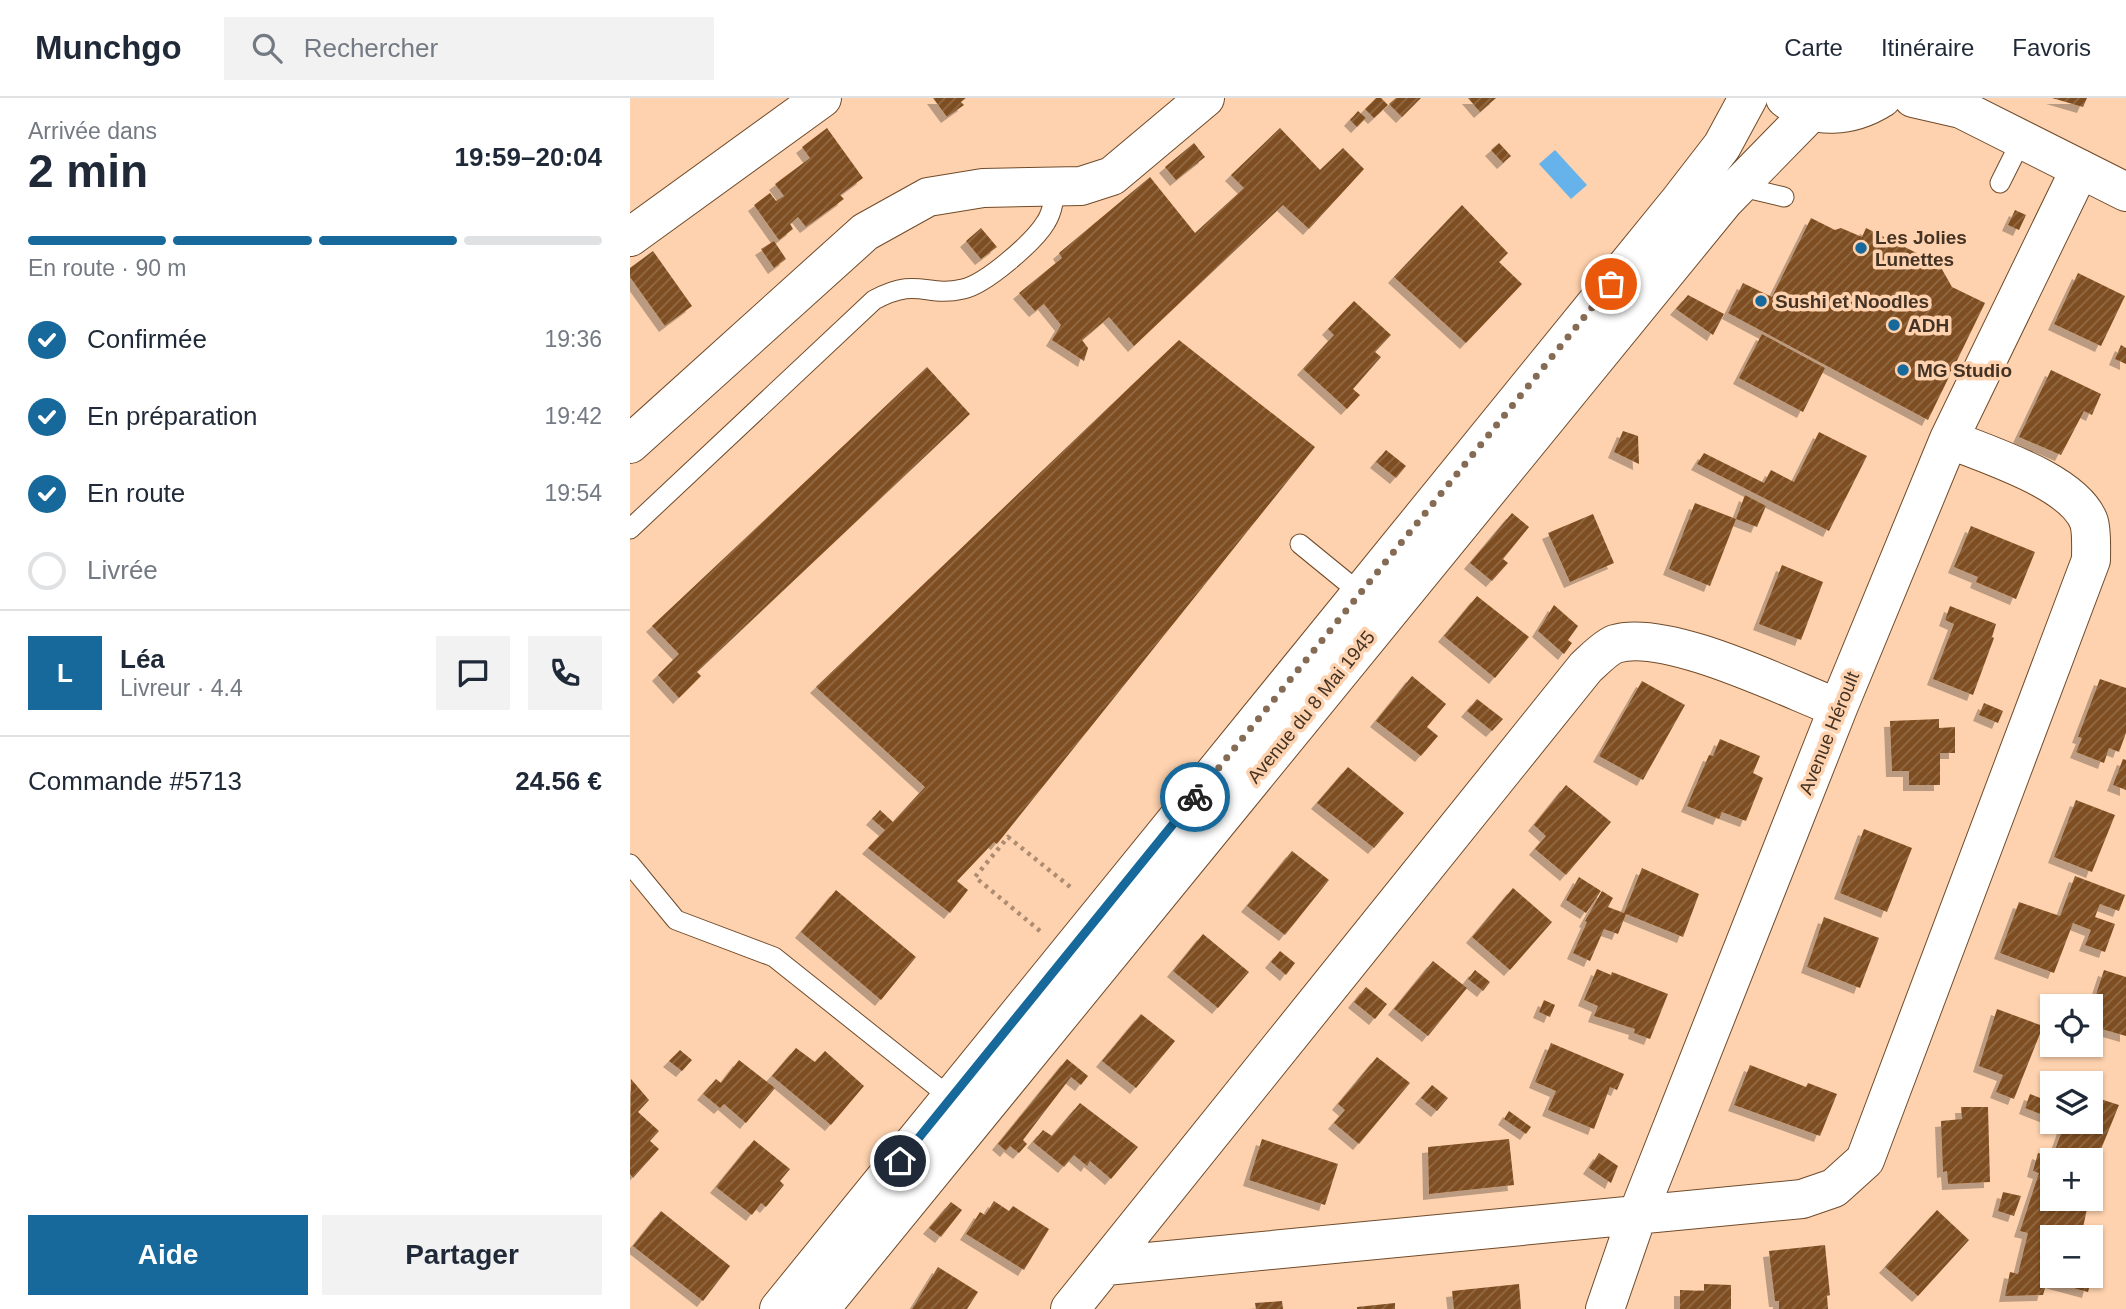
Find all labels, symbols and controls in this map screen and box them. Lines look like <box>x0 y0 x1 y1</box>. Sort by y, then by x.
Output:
search box <box>224 17 714 80</box>
text: Munchgo <box>35 29 182 66</box>
icon: search <box>248 29 286 67</box>
text: Rechercher <box>304 33 438 63</box>
text: Carte <box>1784 34 1843 61</box>
text: Itinéraire <box>1881 34 1974 61</box>
text: Favoris <box>2012 34 2091 61</box>
text: Arrivée dans <box>28 118 157 144</box>
text: 19:59–20:04 <box>455 142 602 172</box>
text: 2 min <box>28 145 148 197</box>
place label: Les Jolies Lunettes <box>1875 227 1967 270</box>
marker: Les Jolies Lunettes <box>1853 240 1869 256</box>
pin <box>1581 254 1641 314</box>
text: En route · 90 m <box>28 255 187 281</box>
icon: bag <box>1592 265 1630 303</box>
place label: Sushi et Noodles <box>1775 291 1929 312</box>
marker: Sushi et Noodles <box>1753 293 1769 309</box>
place label: ADH <box>1908 315 1949 336</box>
marker: ADH <box>1886 317 1902 333</box>
icon: check <box>28 321 66 359</box>
text: Confirmée <box>87 324 207 354</box>
text: 19:36 <box>544 326 602 352</box>
place label: MG Studio <box>1917 360 2012 381</box>
marker: MG Studio <box>1895 362 1911 378</box>
icon: check <box>28 398 66 436</box>
text: En préparation <box>87 401 258 431</box>
text: 19:42 <box>544 403 602 429</box>
icon: check <box>28 475 66 513</box>
text: En route <box>87 478 185 508</box>
text: 19:54 <box>544 480 602 506</box>
text: Livrée <box>87 555 158 585</box>
street label: Avenue du 8 Mai 1945 <box>1243 627 1379 787</box>
button: chat <box>436 636 510 710</box>
button: phone <box>528 636 602 710</box>
text: Léa <box>120 644 165 674</box>
text: L <box>57 658 73 688</box>
street label: Avenue Héroult <box>1795 668 1863 797</box>
text: Livreur · 4.4 <box>120 675 243 701</box>
courier <box>1160 762 1230 832</box>
text: Commande #5713 <box>28 766 242 796</box>
text: 24.56 € <box>515 766 602 796</box>
icon: bike <box>1176 778 1214 816</box>
map controls <box>2040 994 2103 1288</box>
button: locate <box>2040 994 2103 1057</box>
button: layers <box>2040 1071 2103 1134</box>
pin <box>870 1131 930 1191</box>
icon: home <box>881 1142 919 1180</box>
button: + <box>2040 1148 2103 1211</box>
button: Aide <box>28 1215 308 1295</box>
button: Partager <box>322 1215 602 1295</box>
button: − <box>2040 1225 2103 1288</box>

